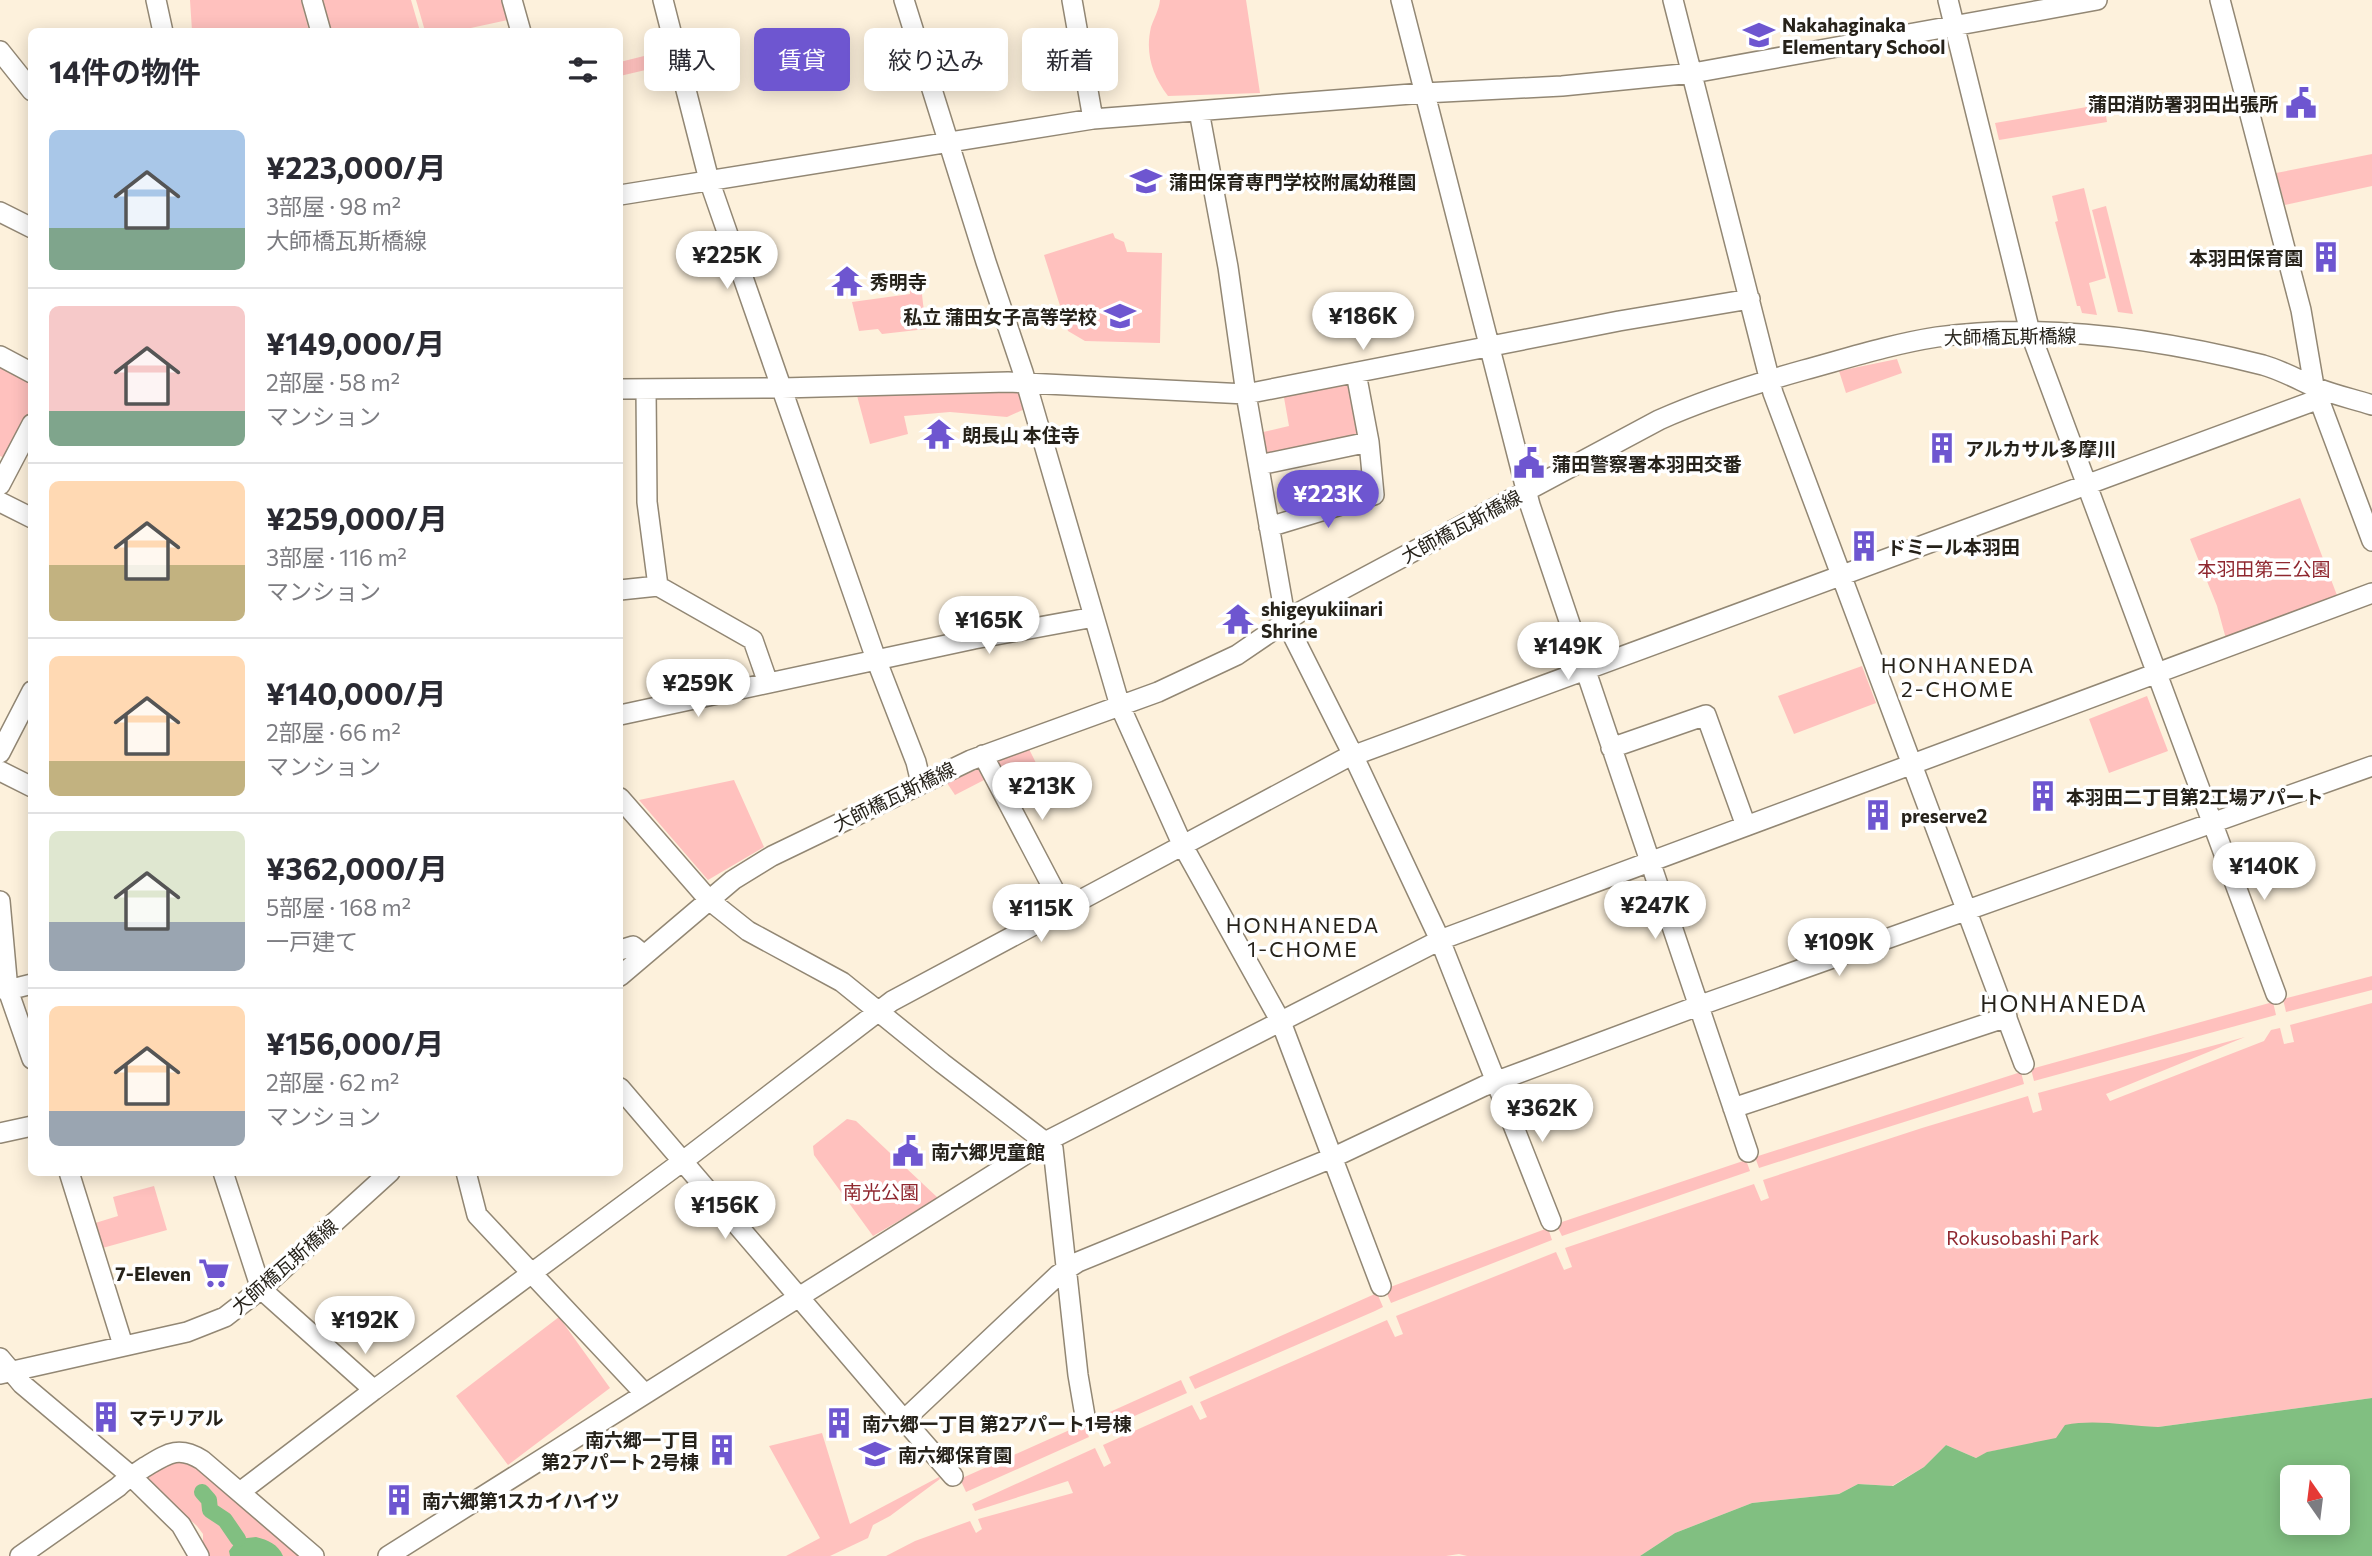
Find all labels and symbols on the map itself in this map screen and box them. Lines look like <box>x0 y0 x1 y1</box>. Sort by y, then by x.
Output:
place label: Nakahaginaka Elementary School <box>1782 13 1946 58</box>
school or university icon: Nakahaginaka Elementary School <box>1742 18 1776 52</box>
public building icon: 蒲田消防署羽田出張所 <box>2284 86 2318 120</box>
place label: 蒲田消防署羽田出張所 <box>2088 92 2278 115</box>
school or university icon: 蒲田保育専門学校附属幼稚園 <box>1129 164 1163 198</box>
place label: 蒲田保育専門学校附属幼稚園 <box>1169 170 1416 193</box>
pin: ¥225K <box>678 232 776 291</box>
building icon: 本羽田保育園 <box>2309 240 2343 274</box>
place label: 本羽田保育園 <box>2189 246 2303 269</box>
temple icon: 秀明寺 <box>830 264 864 298</box>
place label: 秀明寺 <box>870 270 927 293</box>
pin: ¥186K <box>1314 292 1412 352</box>
school or university icon: 私立 蒲田女子高等学校 <box>1103 299 1137 333</box>
place label: 私立 蒲田女子高等学校 <box>903 305 1097 328</box>
street label: 大師橋瓦斯橋線 <box>1943 323 2077 349</box>
temple icon: 朗長山 本住寺 <box>922 417 956 451</box>
place label: 朗長山 本住寺 <box>962 423 1080 446</box>
building icon: アルカサル多摩川 <box>1925 431 1959 465</box>
place label: アルカサル多摩川 <box>1965 437 2116 460</box>
public building icon: 蒲田警察署本羽田交番 <box>1512 446 1546 480</box>
place label: 蒲田警察署本羽田交番 <box>1552 452 1742 475</box>
pin: ¥223K <box>1279 470 1377 530</box>
street label: 大師橋瓦斯橋線 <box>1397 485 1525 567</box>
building icon: ドミール本羽田 <box>1847 529 1881 563</box>
place label: ドミール本羽田 <box>1887 535 2020 558</box>
park label: 本羽田第三公園 <box>2197 557 2331 580</box>
pin: ¥165K <box>940 596 1038 656</box>
place label: shigeyukiinari Shrine <box>1261 597 1383 642</box>
temple icon: shigeyukiinari Shrine <box>1221 602 1255 636</box>
pin: ¥149K <box>1519 622 1617 682</box>
district label: HONHANEDA 2-CHOME <box>1881 652 2035 701</box>
pin: ¥259K <box>649 660 747 719</box>
street label: 大師橋瓦斯橋線 <box>829 757 959 835</box>
pin: ¥213K <box>993 762 1091 822</box>
building icon: 本羽田二丁目第2工場アパート <box>2026 779 2060 813</box>
place label: 本羽田二丁目第2工場アパート <box>2066 785 2323 808</box>
building icon: preserve2 <box>1861 798 1895 832</box>
place label: preserve2 <box>1901 804 1987 827</box>
pin: ¥140K <box>2215 842 2313 902</box>
pin: ¥247K <box>1606 881 1704 941</box>
pin: ¥115K <box>992 884 1090 944</box>
district label: HONHANEDA 1-CHOME <box>1226 912 1380 961</box>
pin: ¥109K <box>1790 918 1888 978</box>
district label: HONHANEDA <box>1980 989 2148 1017</box>
pin: ¥362K <box>1493 1084 1591 1144</box>
public building icon: 南六郷児童館 <box>891 1134 925 1168</box>
place label: 南六郷児童館 <box>931 1140 1045 1163</box>
park label: 南光公園 <box>843 1180 919 1203</box>
pin: ¥156K <box>676 1182 774 1241</box>
street label: 大師橋瓦斯橋線 <box>226 1214 342 1318</box>
park label: Rokusobashi Park <box>1946 1226 2100 1249</box>
supermarket icon: 7-Eleven <box>197 1256 231 1290</box>
place label: 7-Eleven <box>115 1262 191 1285</box>
pin: ¥192K <box>316 1296 414 1356</box>
building icon: マテリアル <box>89 1400 123 1434</box>
place label: マテリアル <box>129 1406 224 1429</box>
building icon: 南六郷一丁目 第2アパート1号棟 <box>822 1406 856 1440</box>
place label: 南六郷一丁目 第2アパート1号棟 <box>862 1412 1132 1435</box>
place label: 南六郷一丁目 第2アパート 2号棟 <box>541 1428 699 1473</box>
building icon: 南六郷一丁目 第2アパート 2号棟 <box>705 1433 739 1467</box>
school or university icon: 南六郷保育園 <box>858 1437 892 1471</box>
place label: 南六郷保育園 <box>898 1443 1012 1466</box>
north arrow <box>2280 1465 2350 1535</box>
building icon: 南六郷第1スカイハイツ <box>382 1483 416 1517</box>
place label: 南六郷第1スカイハイツ <box>422 1489 620 1512</box>

